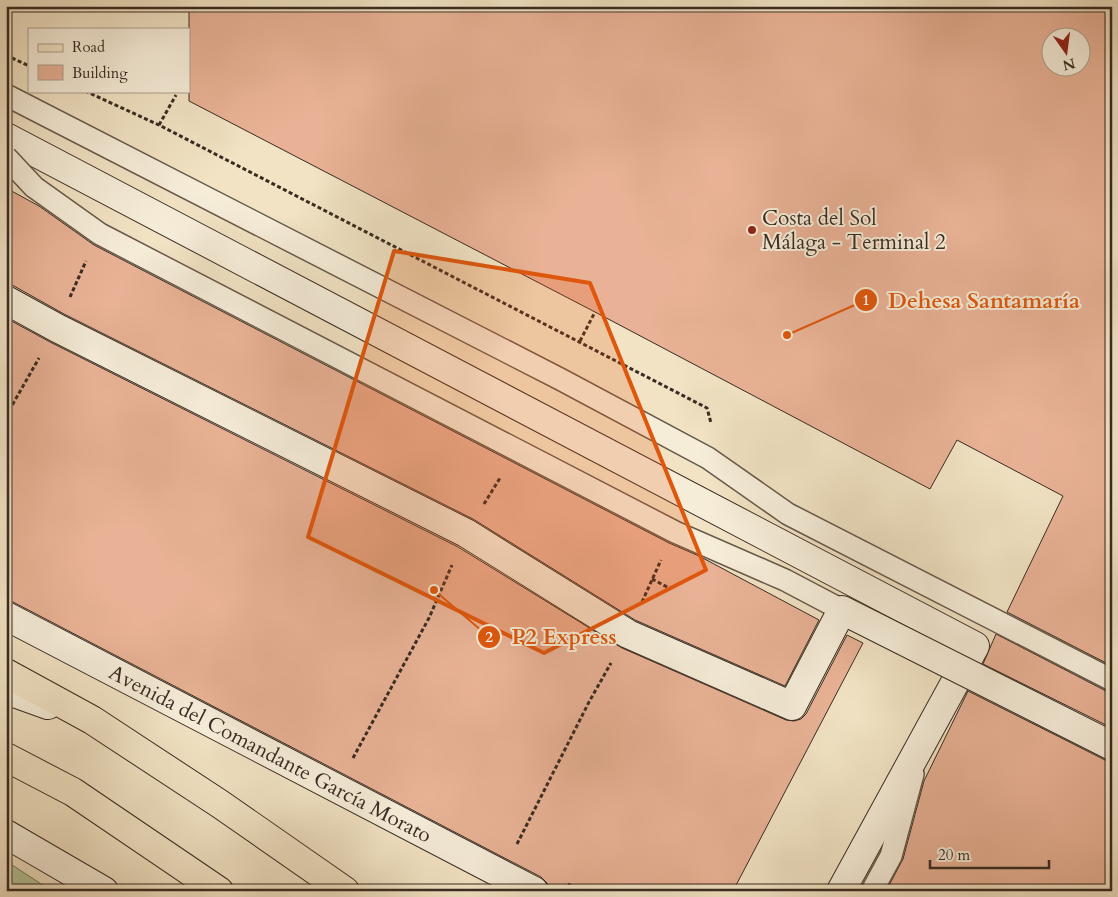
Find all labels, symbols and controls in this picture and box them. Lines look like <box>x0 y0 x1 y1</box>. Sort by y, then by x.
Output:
legend <box>28 28 190 92</box>
north arrow <box>1040 28 1090 78</box>
text: Road <box>72 37 105 57</box>
text: N <box>1061 53 1077 75</box>
text: Building <box>72 63 128 83</box>
place label: Costa del Sol Málaga - Terminal 2 <box>762 204 946 257</box>
marker: Costa del Sol Málaga - Terminal 2 <box>746 224 758 236</box>
callout: Dehesa Santamaría <box>853 282 1090 319</box>
text: Dehesa Santamaría <box>888 286 1080 316</box>
text: 1 <box>862 290 870 310</box>
callout: P2 Express <box>477 618 627 655</box>
text: P2 Express <box>511 622 617 652</box>
text: 2 <box>485 627 493 647</box>
street label: Avenida del Comandante García Morato <box>104 658 437 850</box>
scale bar <box>930 837 1049 869</box>
text: 20 m <box>938 845 970 865</box>

